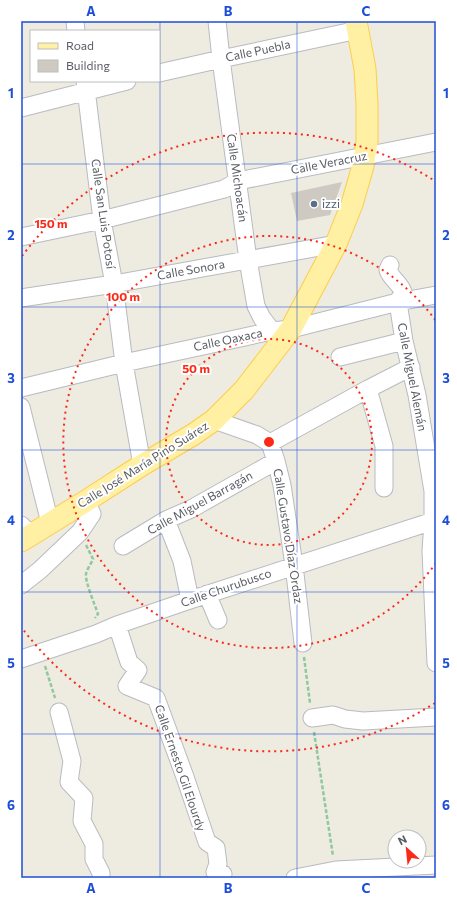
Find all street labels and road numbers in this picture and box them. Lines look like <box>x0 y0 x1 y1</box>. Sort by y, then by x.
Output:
street label: Calle Puebla <box>224 36 292 64</box>
street label: Calle Michoacán <box>225 133 251 223</box>
street label: Calle Veracruz <box>290 148 368 176</box>
street label: Calle San Luis Potosí <box>89 158 119 271</box>
street label: Calle Sonora <box>156 256 226 282</box>
street label: Calle Miguel Alemán <box>396 322 430 432</box>
street label: Calle Oaxaca <box>192 325 264 353</box>
street label: Calle José María Pino Suárez <box>74 418 211 511</box>
street label: Calle Miguel Barragán <box>145 467 254 537</box>
street label: Calle Gustavo Díaz Ordaz <box>271 467 307 604</box>
street label: Calle Churubusco <box>179 565 273 609</box>
street label: Calle Ernesto Gil Elourdy <box>153 702 209 833</box>

